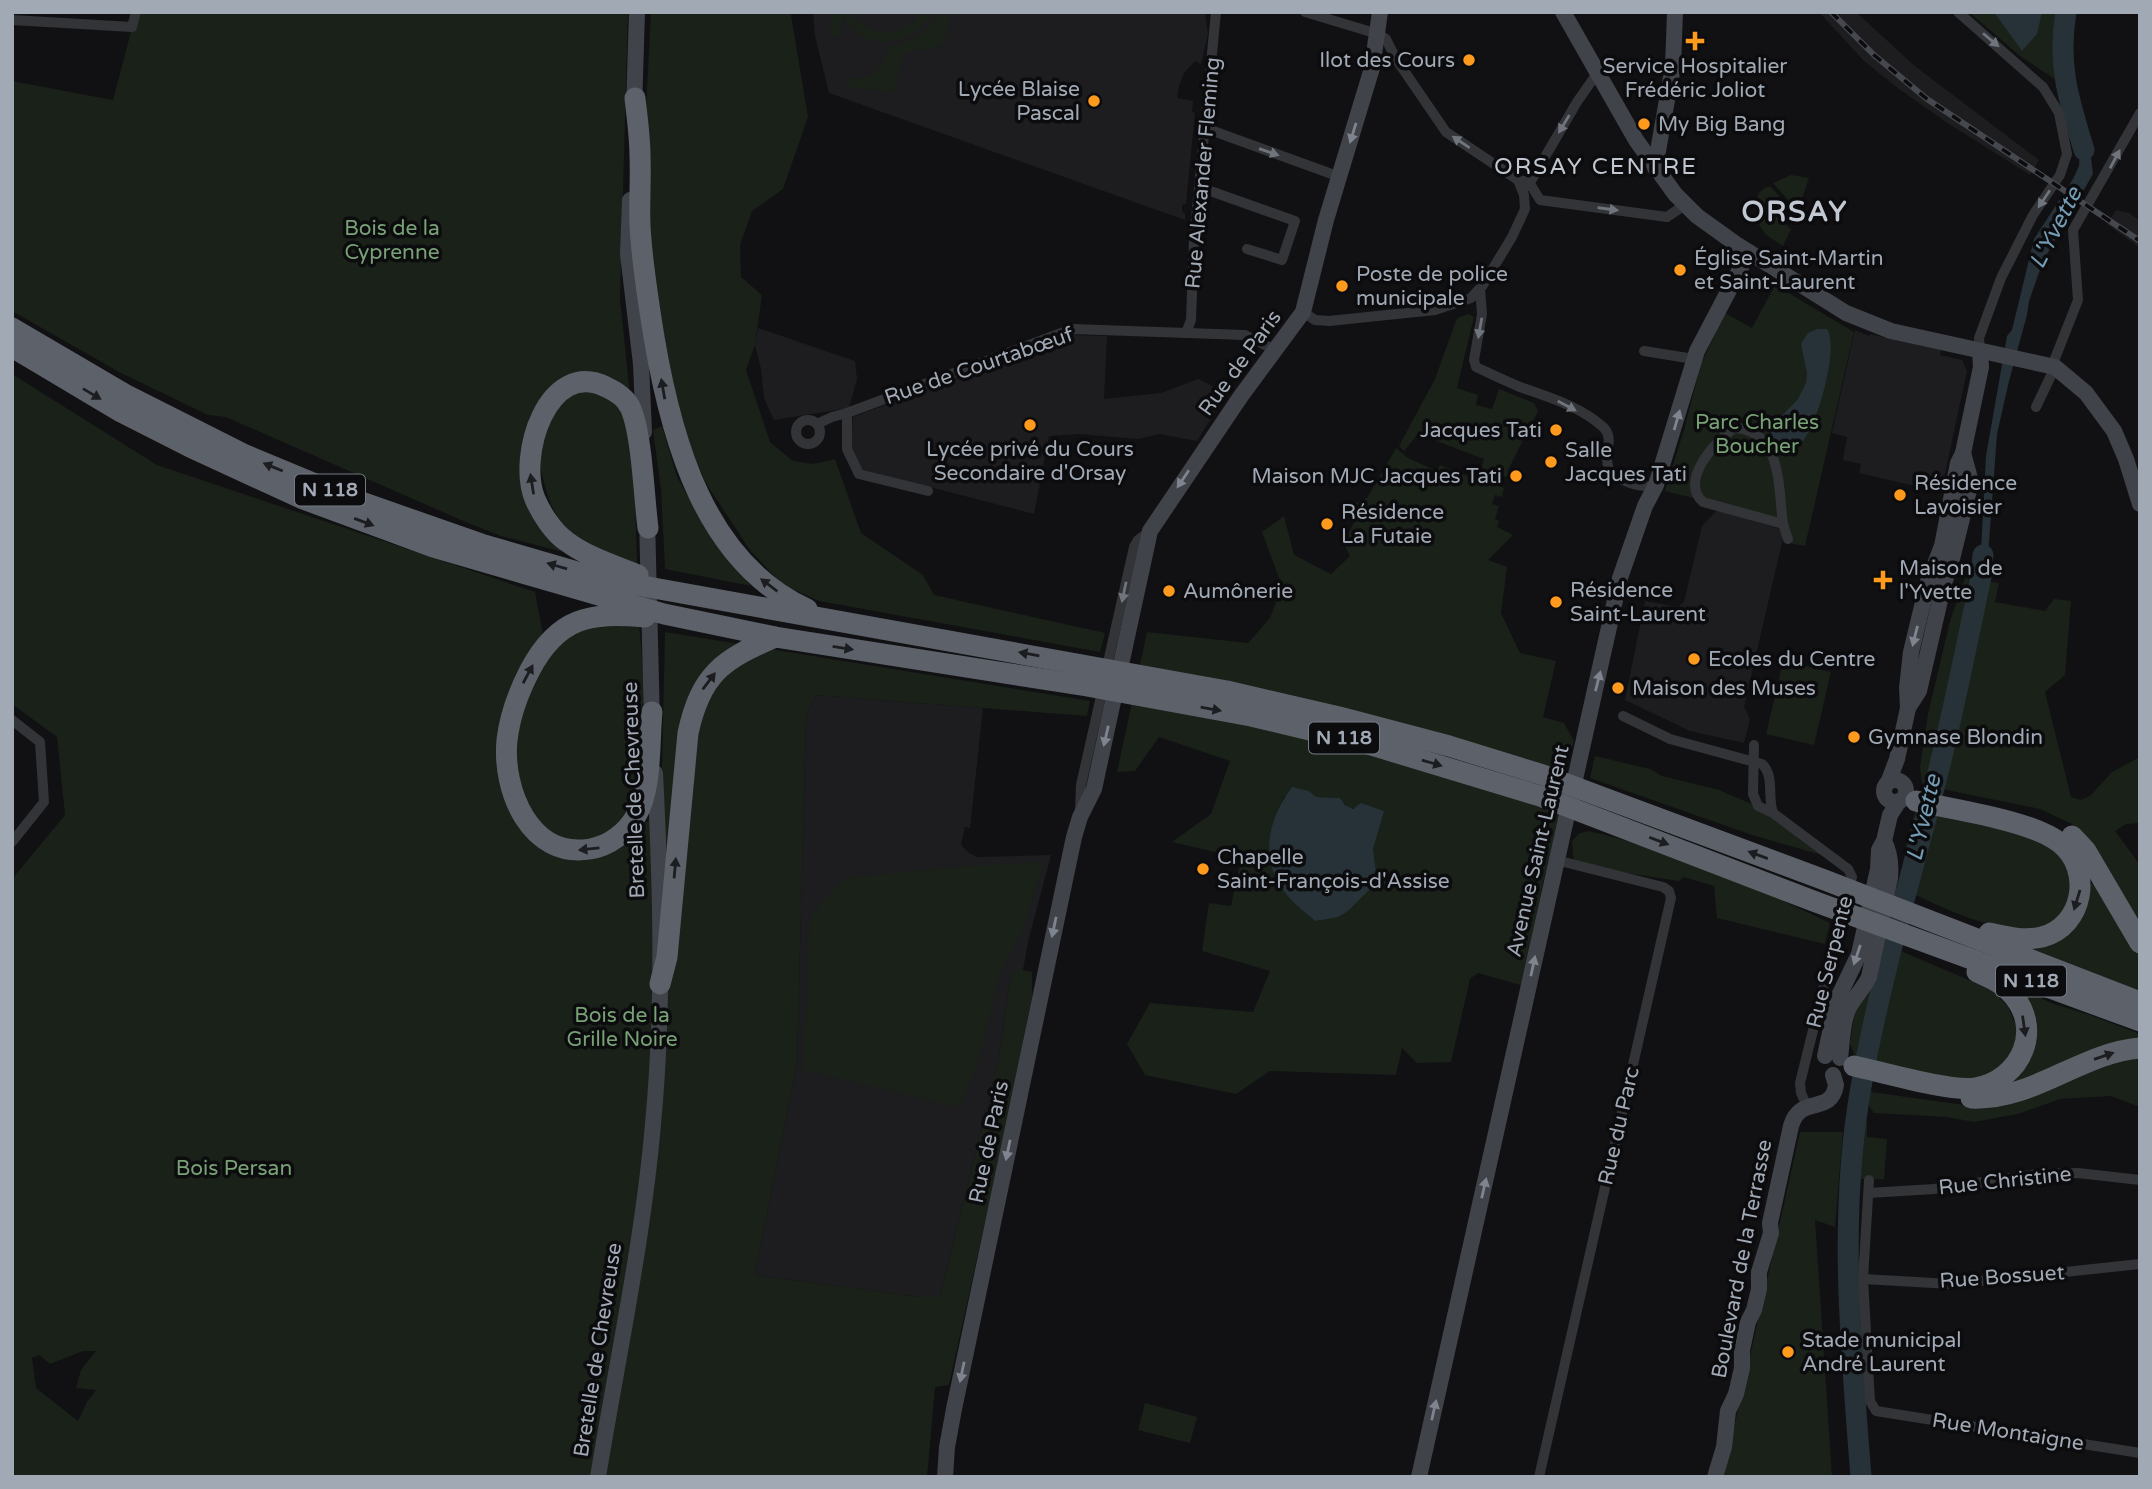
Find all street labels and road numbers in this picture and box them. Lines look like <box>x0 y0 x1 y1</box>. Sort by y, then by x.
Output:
street label: Rue Alexander Fleming <box>1180 56 1226 290</box>
street label: Rue de Paris <box>1193 305 1287 421</box>
street label: Rue de Courtabœuf <box>881 322 1077 410</box>
road number: N 118 <box>295 475 365 505</box>
street label: Bretelle de Chevreuse <box>618 681 650 899</box>
road number: N 118 <box>1309 722 1379 754</box>
street label: Avenue Saint-Laurent <box>1501 743 1575 959</box>
street label: Rue Serpente <box>1801 893 1859 1031</box>
road number: N 118 <box>1996 965 2066 996</box>
street label: Rue du Parc <box>1593 1064 1645 1188</box>
street label: Rue de Paris <box>964 1079 1014 1205</box>
street label: Boulevard de la Terrasse <box>1707 1137 1777 1380</box>
street label: Rue Christine <box>1937 1162 2073 1200</box>
street label: Bretelle de Chevreuse <box>569 1241 627 1459</box>
street label: Rue Bossuet <box>1939 1260 2065 1294</box>
street label: Rue Montaigne <box>1930 1408 2086 1456</box>

